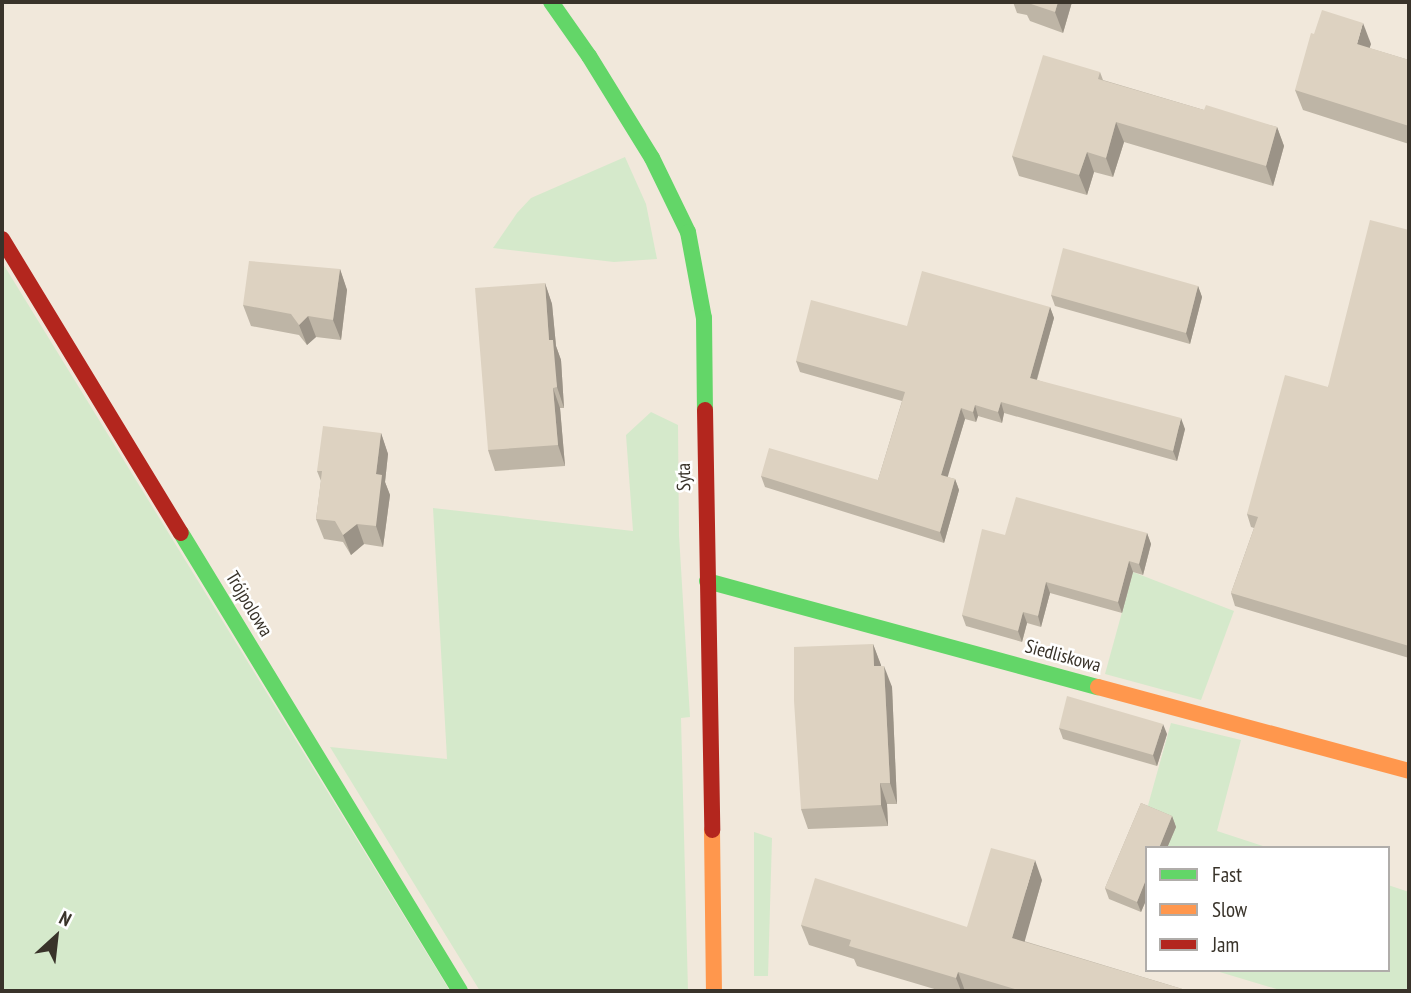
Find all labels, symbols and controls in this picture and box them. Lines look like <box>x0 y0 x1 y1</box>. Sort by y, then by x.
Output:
street label: Syta <box>672 463 696 491</box>
street label: Trójpolowa <box>221 567 277 641</box>
street label: Siedliskowa <box>1023 635 1103 677</box>
legend <box>1145 846 1390 972</box>
text: Fast <box>1212 861 1242 888</box>
text: Slow <box>1212 896 1247 923</box>
north arrow <box>21 902 91 972</box>
text: N <box>56 905 76 931</box>
text: Jam <box>1212 931 1239 958</box>

